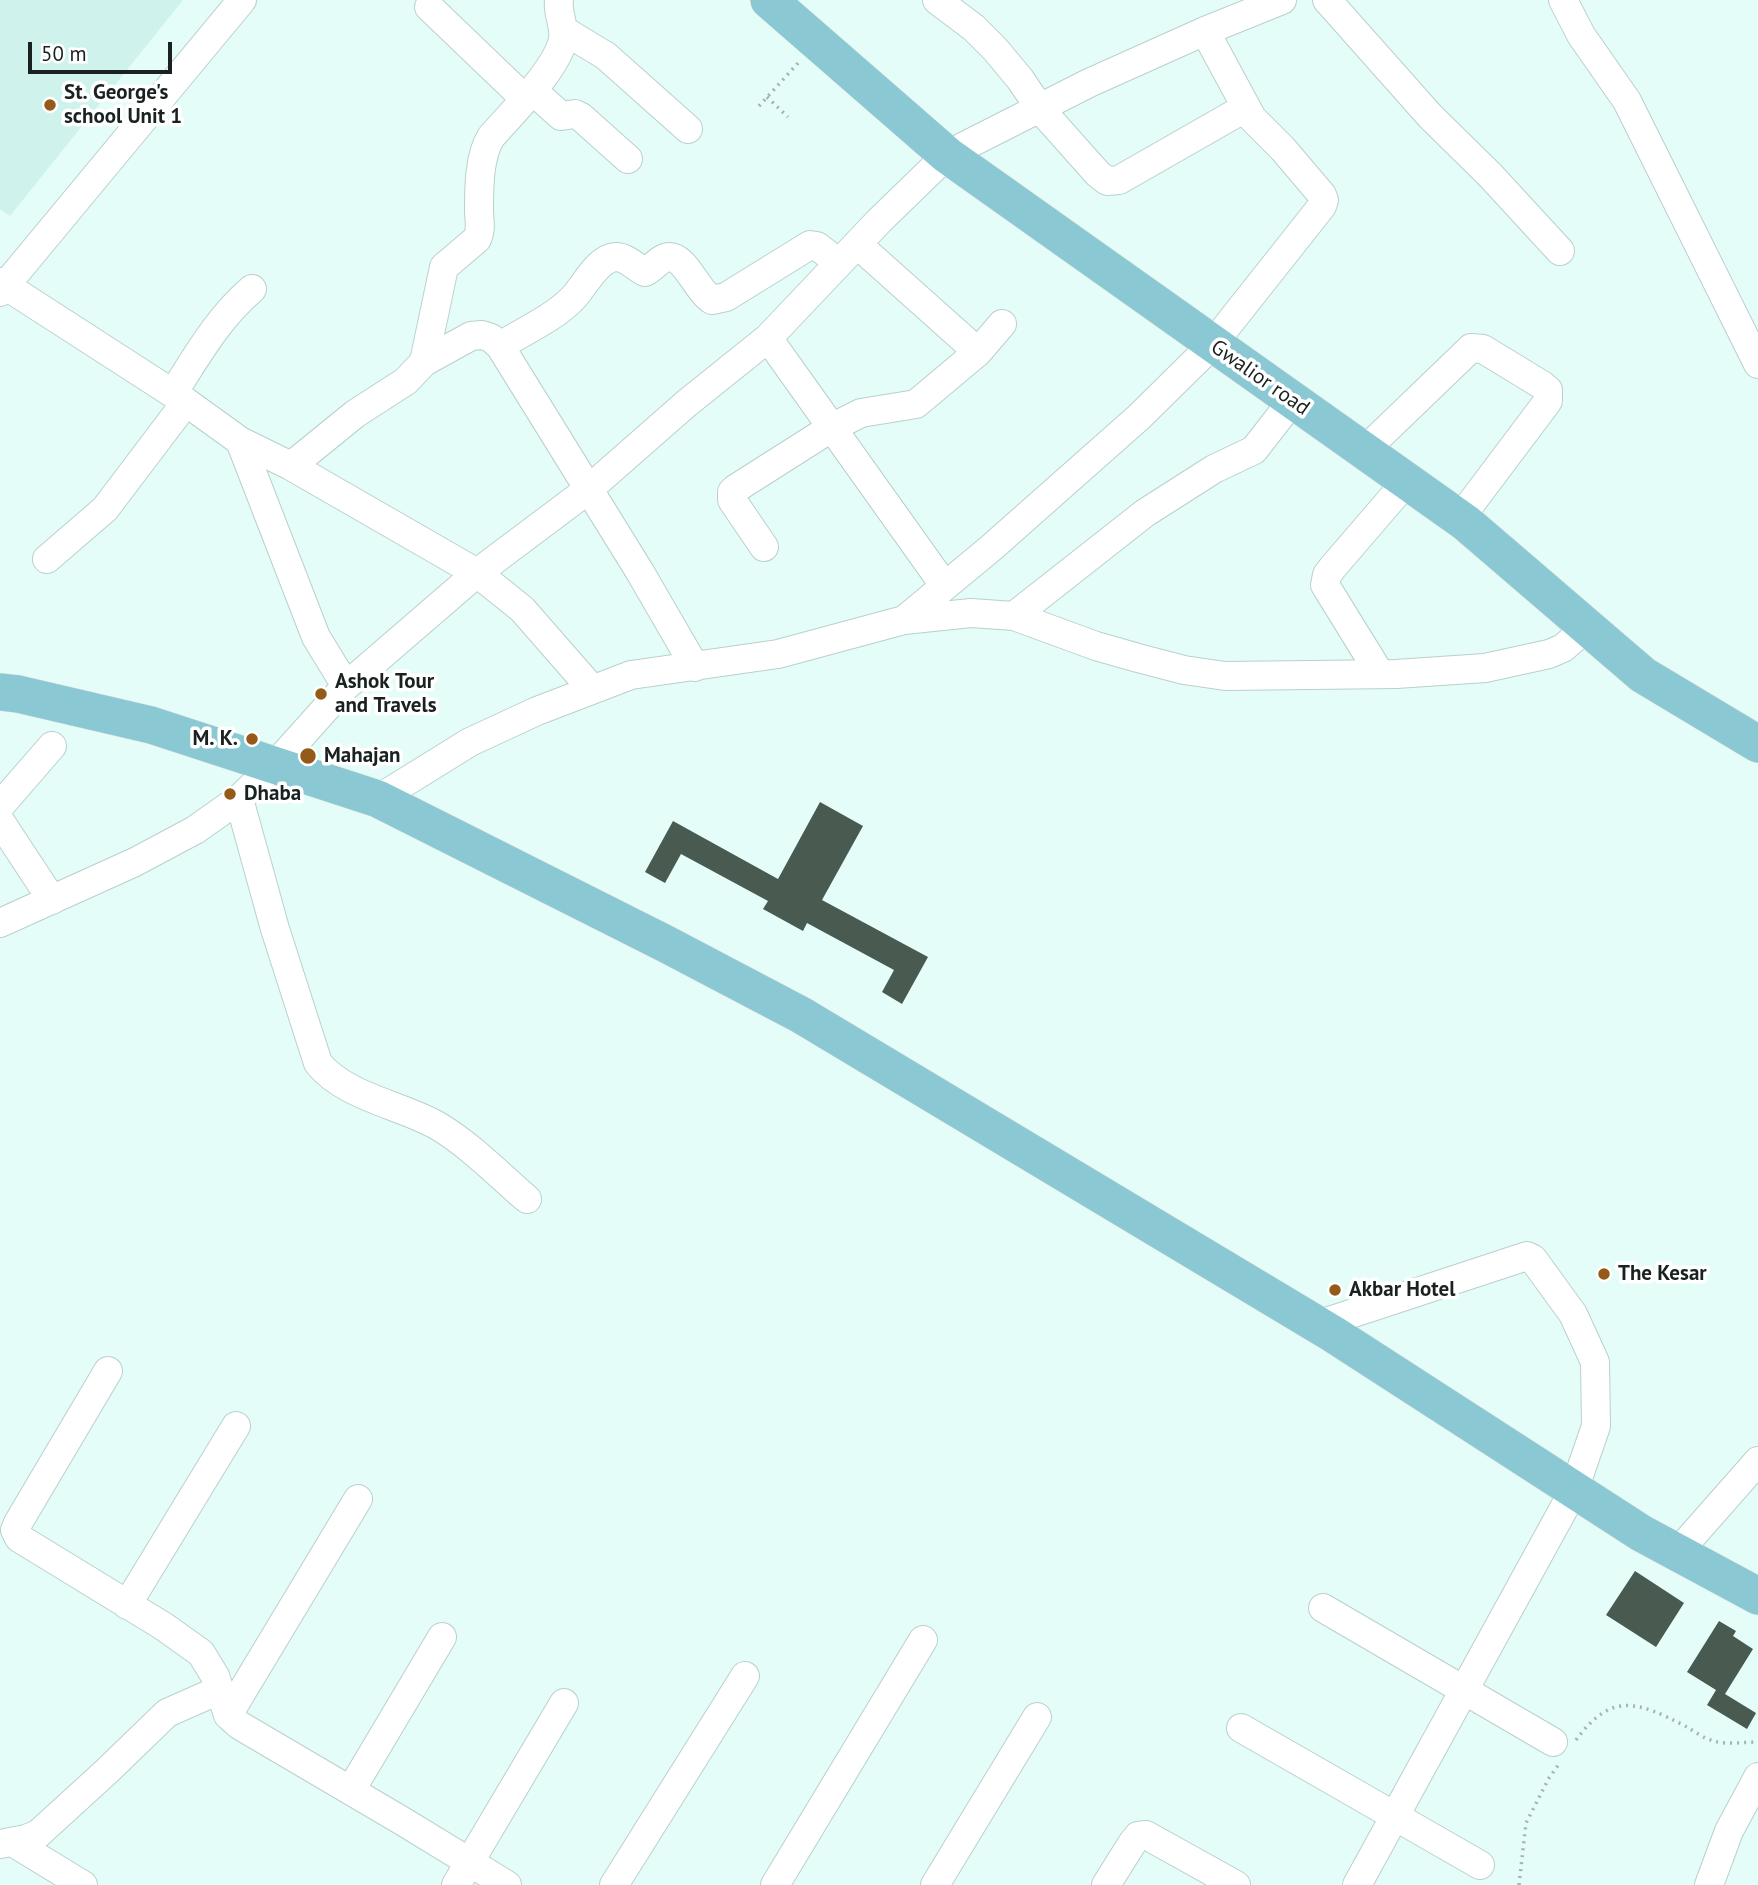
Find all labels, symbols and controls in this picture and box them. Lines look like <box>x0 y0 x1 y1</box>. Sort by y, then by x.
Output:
scale bar <box>32 28 175 72</box>
text: 50 m <box>41 40 87 67</box>
place label: St. George's school Unit 1 <box>64 80 182 130</box>
marker: St. George's school Unit 1 <box>42 97 58 113</box>
street label: Gwalior road <box>1206 335 1314 421</box>
place label: Ashok Tour and Travels <box>335 669 437 719</box>
marker: Ashok Tour and Travels <box>313 686 329 702</box>
place label: M. K. <box>193 726 238 752</box>
marker: M. K. <box>244 731 260 747</box>
place label: Mahajan <box>324 743 401 769</box>
marker: Mahajan <box>298 746 318 766</box>
place label: Dhaba <box>244 781 301 807</box>
marker: Dhaba <box>222 786 238 802</box>
place label: The Kesar <box>1618 1261 1707 1287</box>
marker: The Kesar <box>1596 1266 1612 1282</box>
place label: Akbar Hotel <box>1349 1277 1455 1303</box>
marker: Akbar Hotel <box>1327 1282 1343 1298</box>

